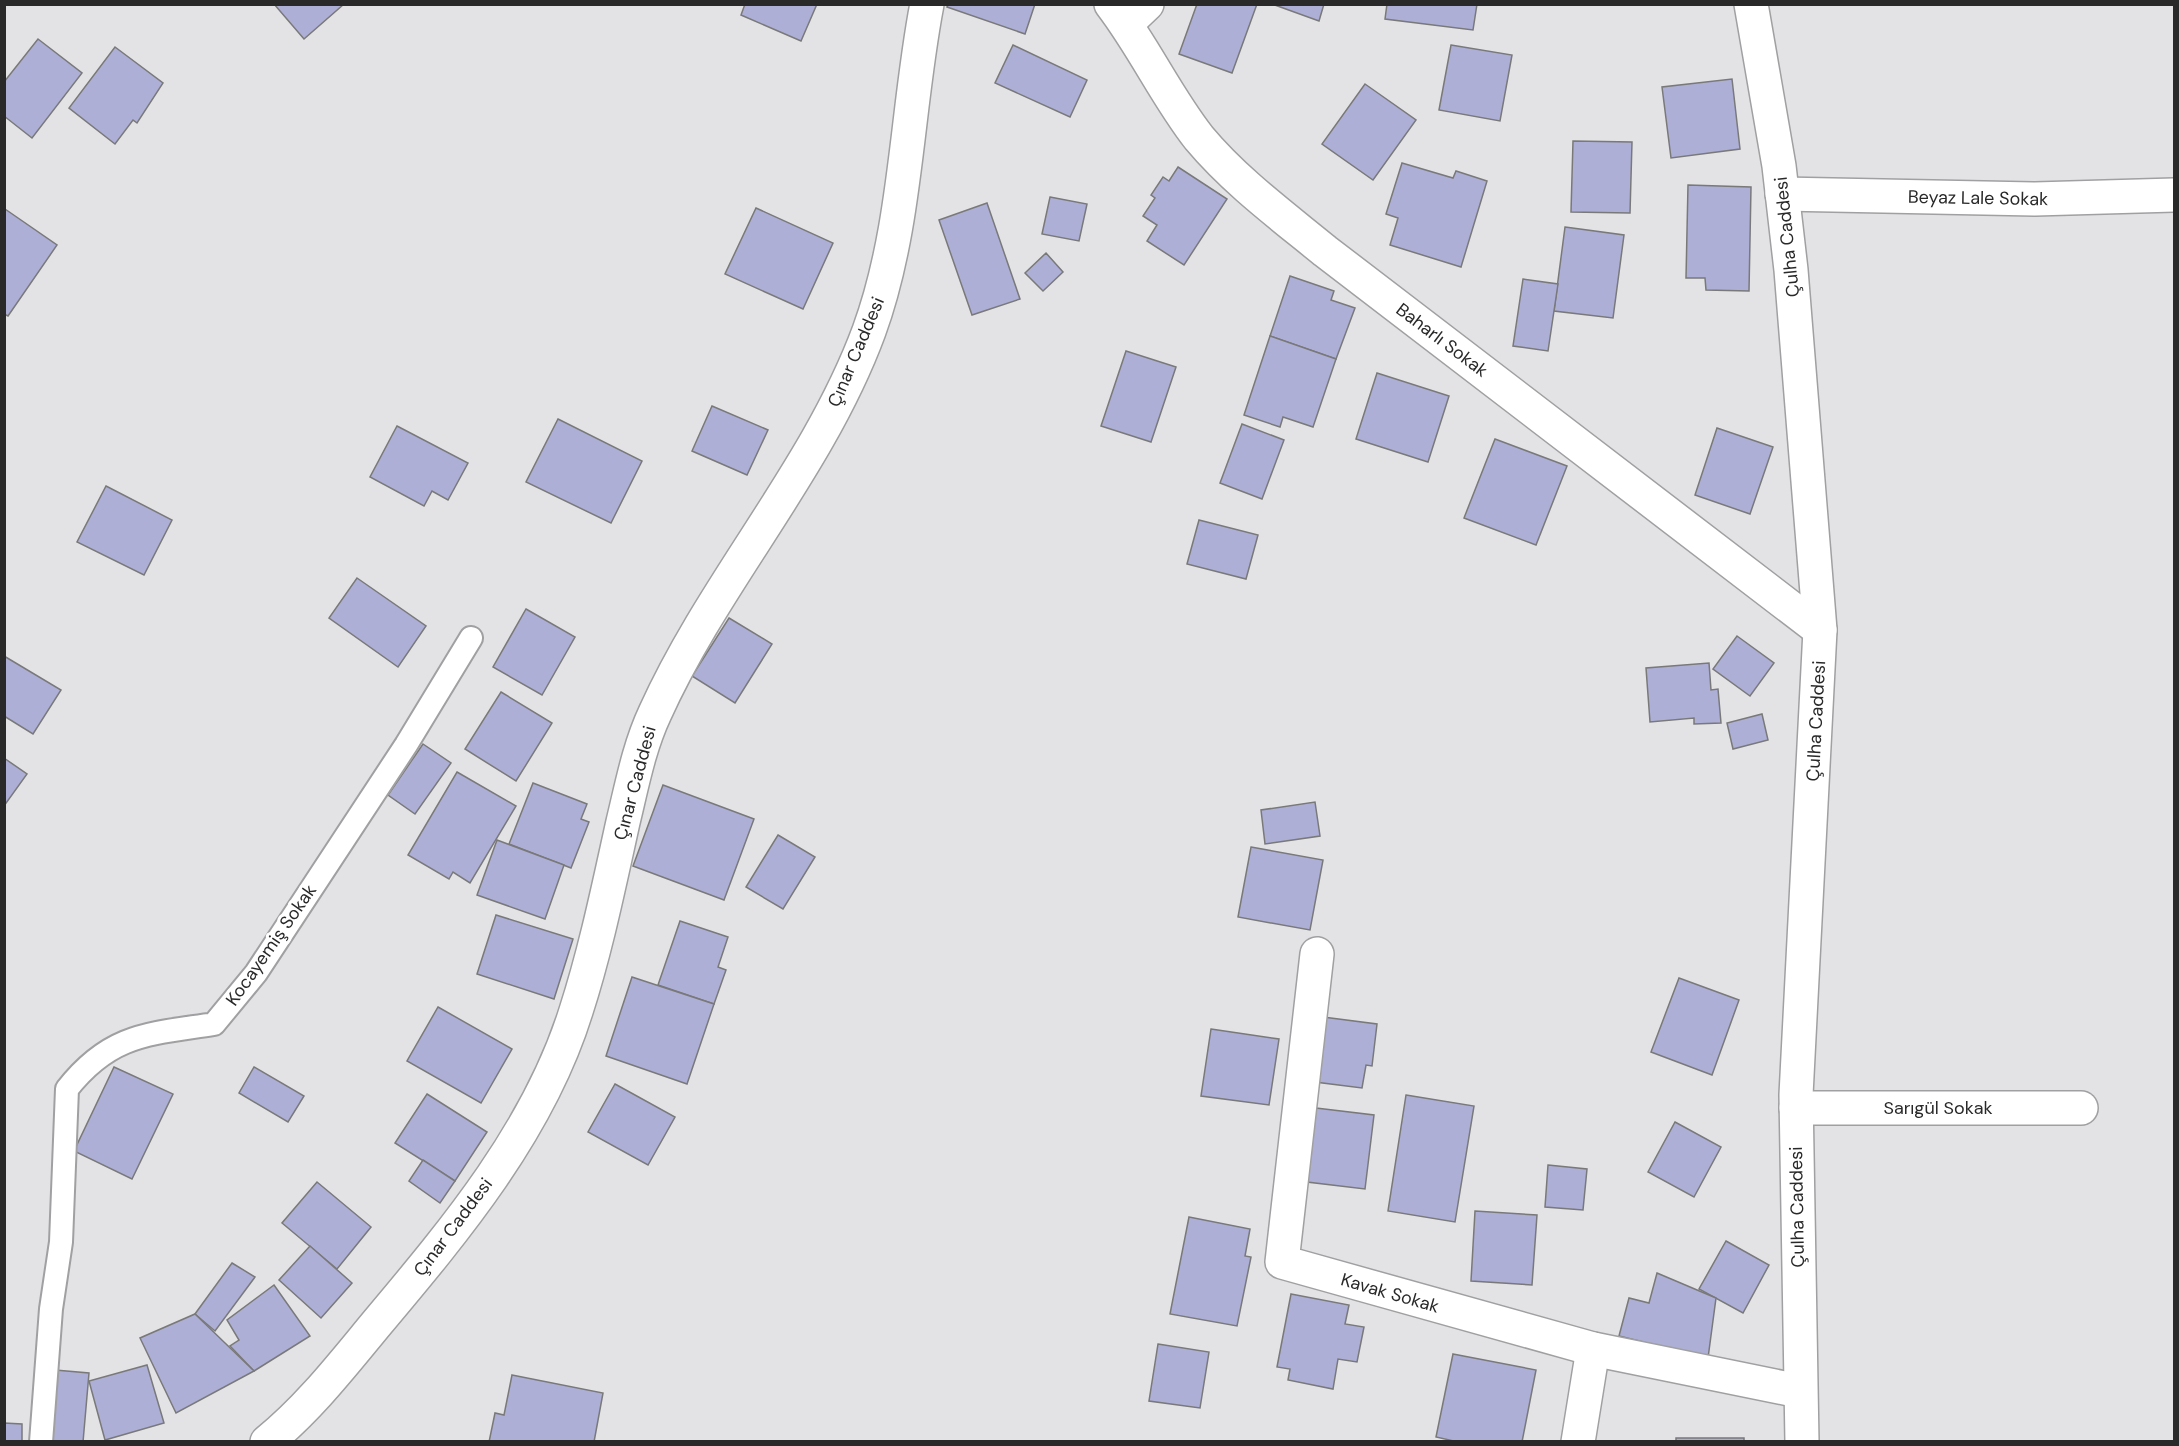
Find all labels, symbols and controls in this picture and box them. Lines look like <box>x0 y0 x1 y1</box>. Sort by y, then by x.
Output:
street label: Çulha Caddesi <box>1769 176 1805 298</box>
street label: Beyaz Lale Sokak <box>1908 185 2048 211</box>
street label: Çınar Caddesi <box>822 293 890 411</box>
street label: Baharlı Sokak <box>1391 298 1493 382</box>
street label: Çulha Caddesi <box>1801 660 1831 782</box>
street label: Çınar Caddesi <box>608 723 662 843</box>
street label: Kocayemiş Sokak <box>220 880 322 1010</box>
street label: Sarıgül Sokak <box>1883 1096 1993 1120</box>
street label: Çulha Caddesi <box>1784 1146 1810 1268</box>
street label: Çınar Caddesi <box>408 1173 498 1281</box>
street label: Kavak Sokak <box>1338 1268 1442 1318</box>

